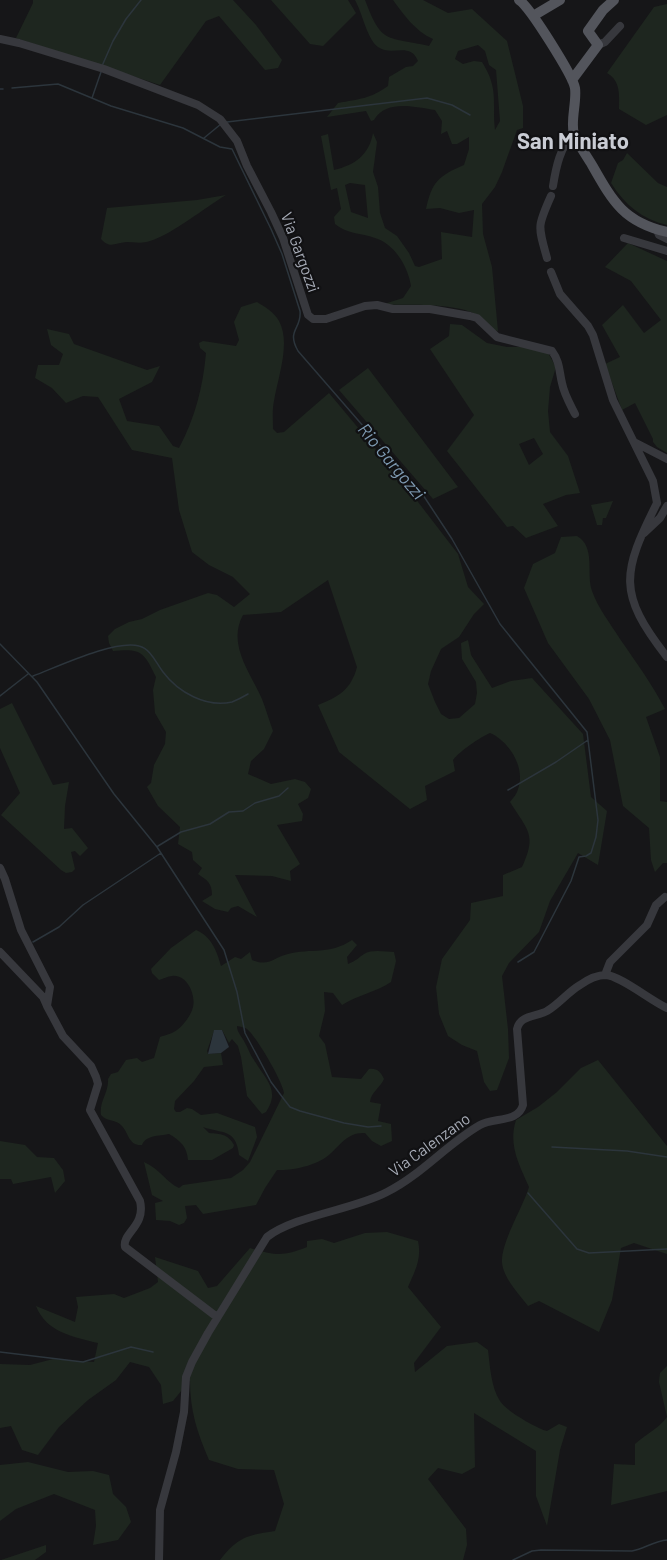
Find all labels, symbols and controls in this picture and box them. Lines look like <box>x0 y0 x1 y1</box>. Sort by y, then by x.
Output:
district label: San Miniato <box>517 127 629 153</box>
street label: Via Gargozzi <box>278 209 324 295</box>
water label: Rio Gargozzi <box>354 418 431 504</box>
street label: Via Calenzano <box>385 1108 473 1180</box>

